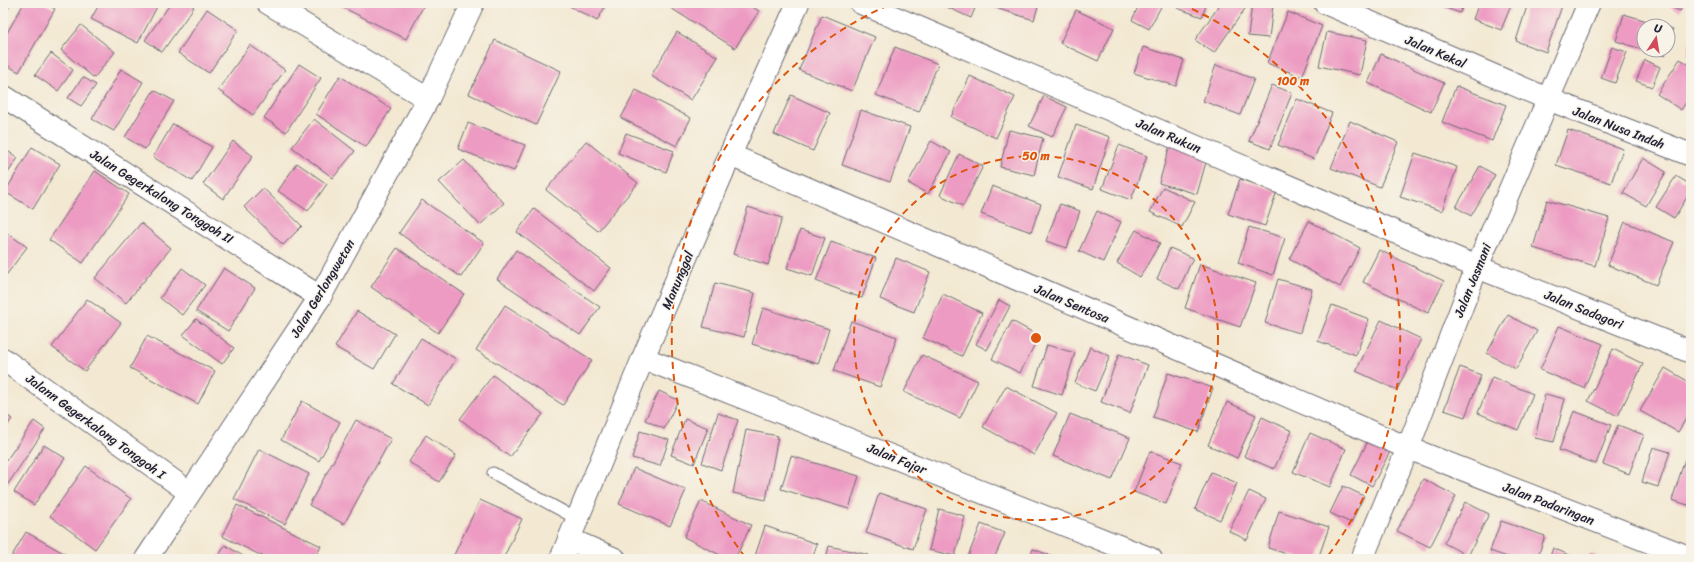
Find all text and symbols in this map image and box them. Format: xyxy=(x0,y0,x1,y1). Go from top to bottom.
north arrow xyxy=(1636,18,1676,58)
text: U xyxy=(1652,19,1664,39)
street label: Jalan Kekal xyxy=(1401,28,1470,75)
text: 100 m xyxy=(1277,70,1310,92)
street label: Jalan Nusa Indah xyxy=(1569,99,1668,156)
street label: Jalan Rukun xyxy=(1132,111,1205,160)
street label: Jalan Gegerkalong Tonggoh II xyxy=(85,142,238,250)
text: 50 m xyxy=(1022,145,1050,167)
street label: Jalan Gerlongwetan xyxy=(283,234,361,343)
street label: Jalan Jasmani xyxy=(1447,239,1498,322)
street label: Manunggal xyxy=(655,247,700,313)
street label: Jalan Sentosa xyxy=(1030,277,1113,330)
street label: Jalan Sadagori xyxy=(1540,283,1627,336)
centre of rings xyxy=(1029,331,1043,345)
street label: Jalann Gegerkalong Tonggoh I xyxy=(20,367,171,486)
street label: Jalan Fajar xyxy=(863,436,931,481)
street label: Jalan Padaringan xyxy=(1499,475,1598,532)

